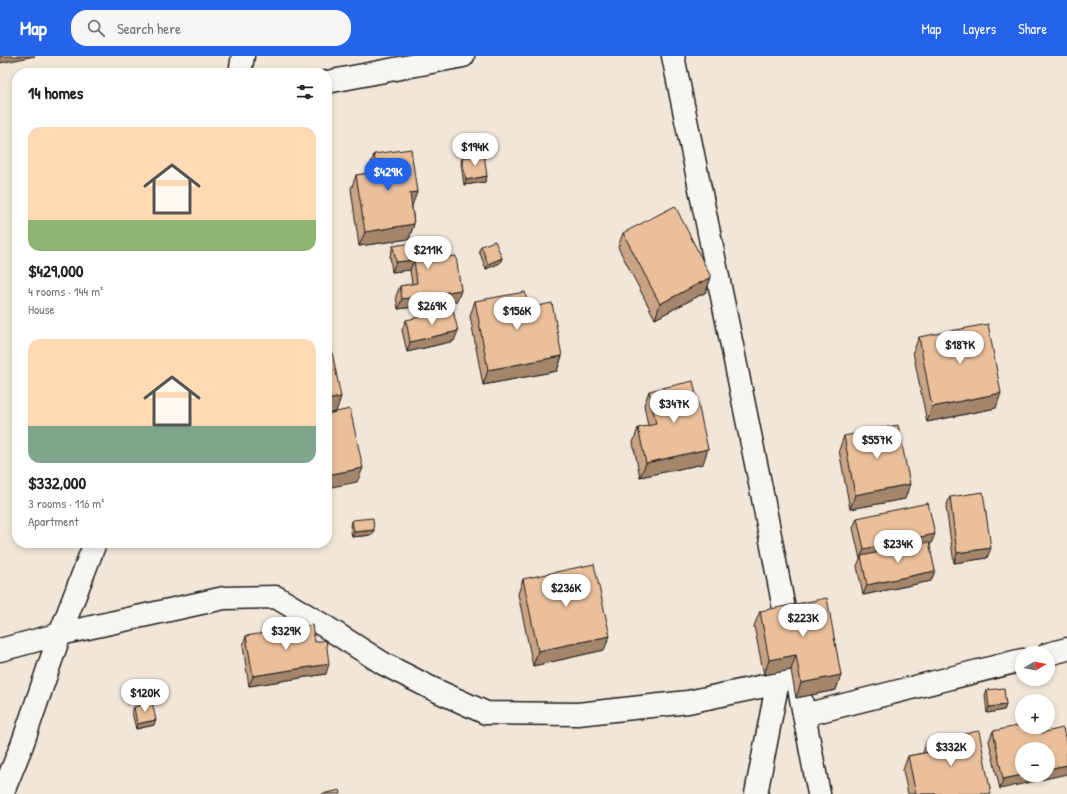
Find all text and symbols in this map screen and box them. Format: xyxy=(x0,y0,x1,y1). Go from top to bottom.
search box xyxy=(71,10,351,46)
text: Map xyxy=(20,15,47,41)
icon: search xyxy=(85,17,107,39)
text: Search here xyxy=(117,18,181,39)
text: Map xyxy=(921,19,941,38)
text: Layers xyxy=(963,19,996,38)
text: Share xyxy=(1018,19,1047,38)
text: 14 homes xyxy=(28,81,83,104)
icon: filters xyxy=(294,81,316,103)
pin: $194K xyxy=(447,133,503,167)
text: $194K xyxy=(461,137,489,155)
icon: home xyxy=(136,153,208,225)
pin: $429K xyxy=(360,158,416,192)
text: $429K xyxy=(373,162,403,180)
pin: $211K xyxy=(400,236,456,270)
text: $211K xyxy=(414,240,442,258)
text: $429,000 xyxy=(28,259,83,282)
text: 4 rooms · 144 m² xyxy=(28,282,103,300)
pin: $269K xyxy=(404,292,460,326)
text: $269K xyxy=(417,296,447,314)
pin: $156K xyxy=(489,297,545,331)
text: House xyxy=(28,300,55,318)
text: $156K xyxy=(503,301,531,319)
pin: $187K xyxy=(932,331,988,365)
text: $187K xyxy=(945,335,975,353)
icon: home xyxy=(136,365,208,437)
pin: $347K xyxy=(646,390,702,424)
text: $347K xyxy=(659,394,689,412)
pin: $557K xyxy=(849,426,905,460)
text: $557K xyxy=(862,430,892,448)
text: $332,000 xyxy=(28,471,86,494)
text: 3 rooms · 116 m² xyxy=(28,494,104,512)
text: Apartment xyxy=(28,512,79,530)
pin: $234K xyxy=(870,530,926,564)
text: $234K xyxy=(883,534,913,552)
pin: $236K xyxy=(538,574,594,608)
text: $236K xyxy=(551,578,581,596)
pin: $223K xyxy=(775,604,831,638)
text: $223K xyxy=(787,608,819,626)
pin: $329K xyxy=(258,617,314,651)
text: $329K xyxy=(271,621,301,639)
north arrow xyxy=(1015,646,1055,686)
map controls xyxy=(1015,646,1055,782)
pin: $120K xyxy=(117,679,173,713)
text: $120K xyxy=(130,683,160,701)
button: + xyxy=(1015,694,1055,734)
pin: $332K xyxy=(923,733,979,767)
text: $332K xyxy=(935,737,967,755)
button: − xyxy=(1015,742,1055,782)

